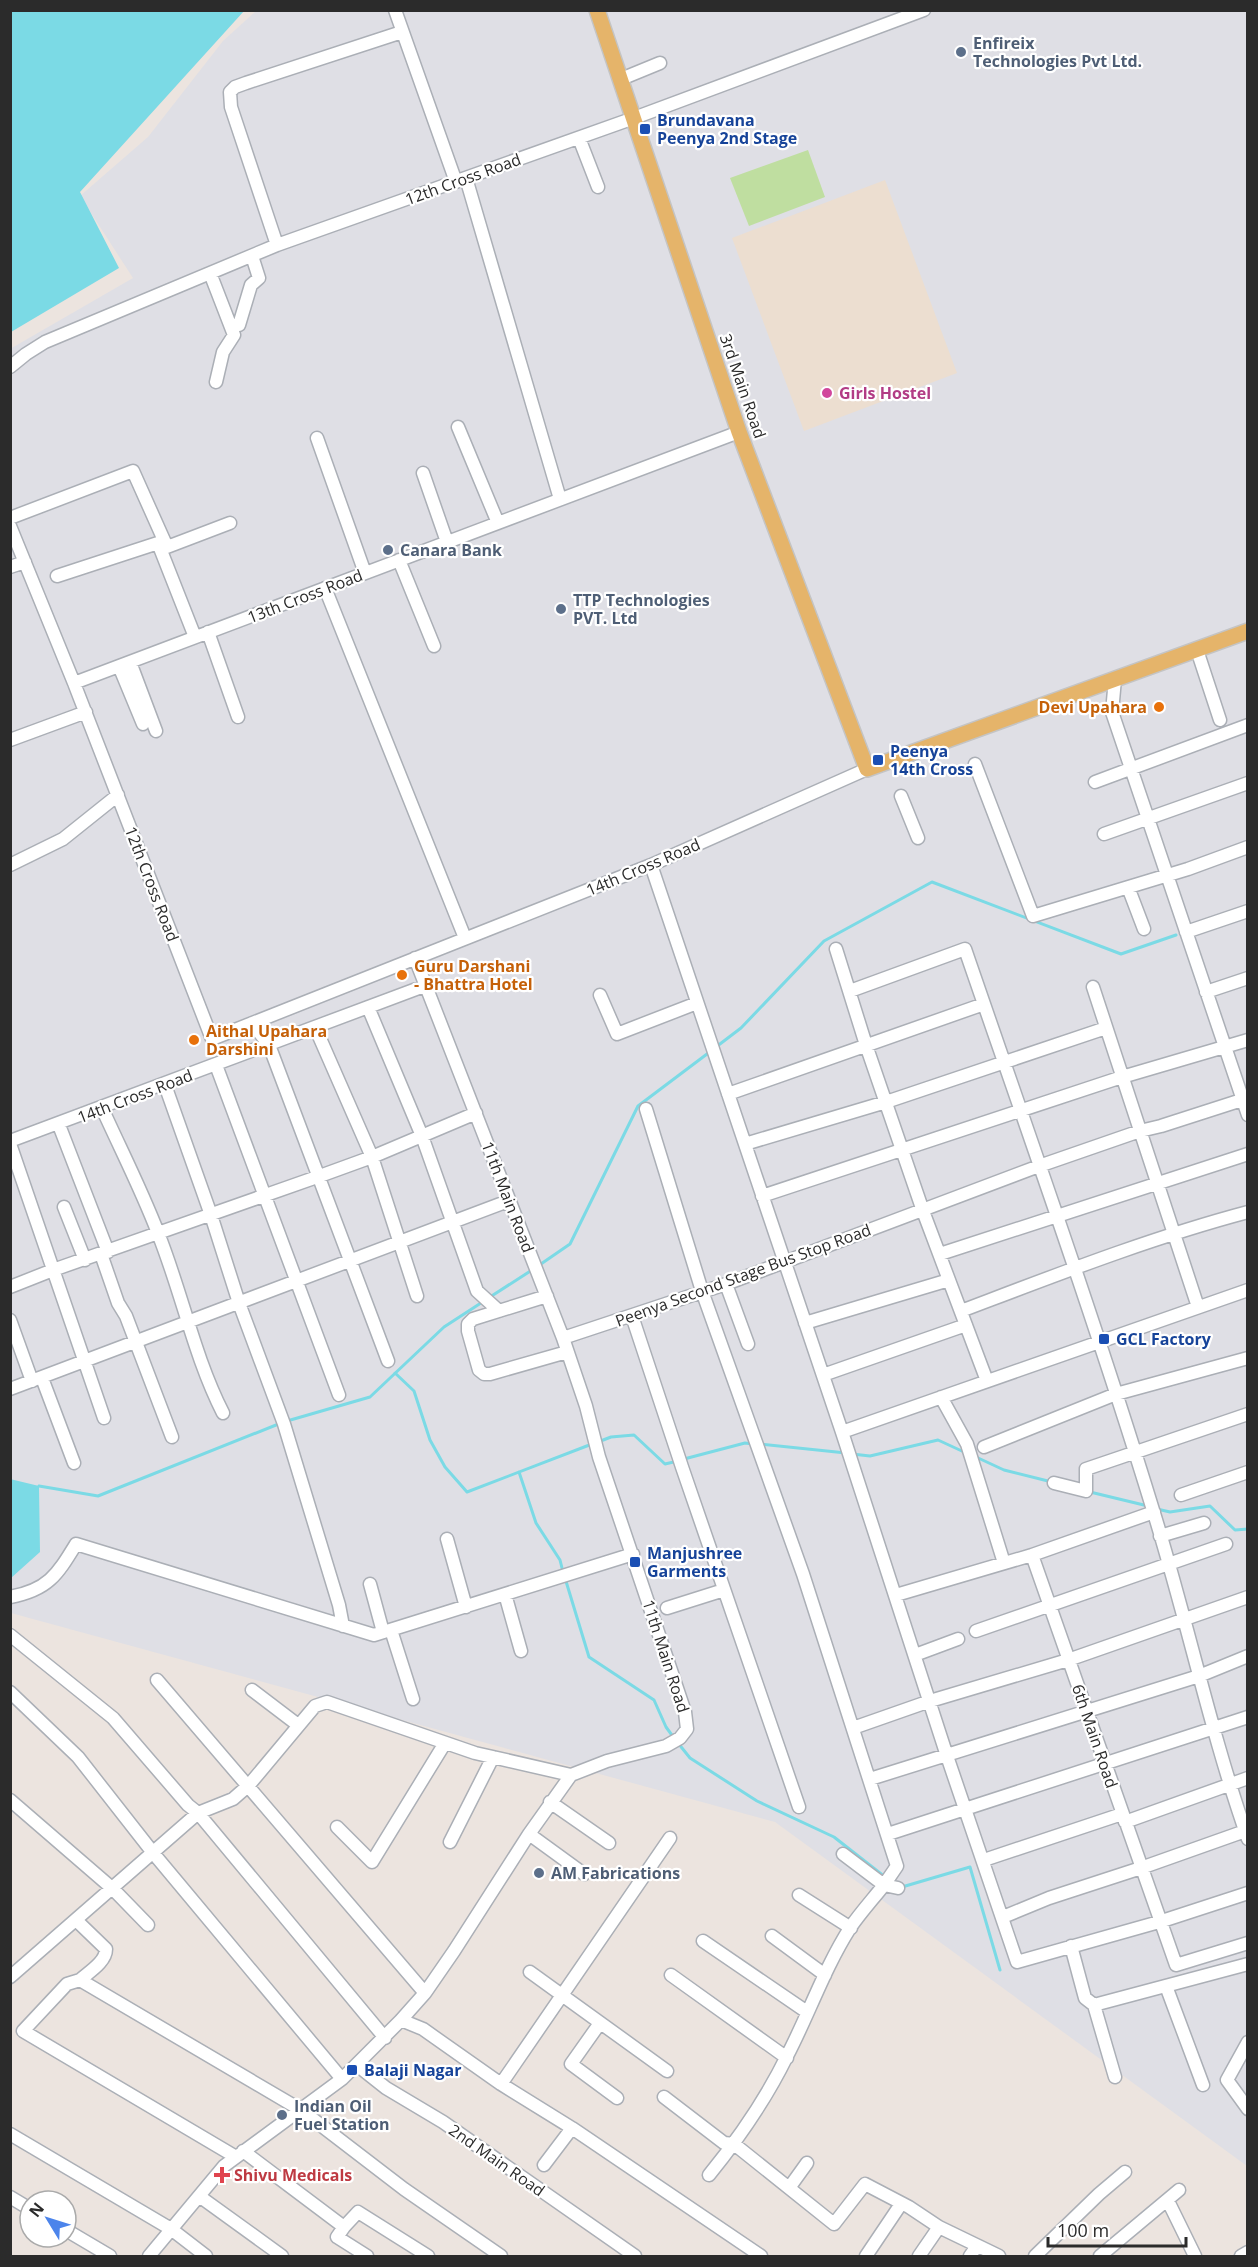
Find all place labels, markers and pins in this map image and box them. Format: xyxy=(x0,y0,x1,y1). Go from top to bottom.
place label: Enfireix Technologies Pvt Ltd. xyxy=(973,32,1142,72)
marker: Enfireix Technologies Pvt Ltd. xyxy=(954,45,968,59)
place label: Brundavana Peenya 2nd Stage xyxy=(657,109,797,149)
marker: Brundavana Peenya 2nd Stage xyxy=(638,122,652,136)
place label: Girls Hostel xyxy=(839,382,931,404)
marker: Girls Hostel xyxy=(820,386,834,400)
place label: Canara Bank xyxy=(400,539,502,561)
marker: Canara Bank xyxy=(381,543,395,557)
place label: TTP Technologies PVT. Ltd xyxy=(573,589,710,629)
marker: TTP Technologies PVT. Ltd xyxy=(554,602,568,616)
place label: Devi Upahara xyxy=(1039,696,1147,718)
marker: Devi Upahara xyxy=(1152,700,1166,714)
place label: Peenya 14th Cross xyxy=(890,740,973,780)
marker: Peenya 14th Cross xyxy=(871,753,885,767)
place label: Guru Darshani - Bhattra Hotel xyxy=(414,955,533,995)
marker: Guru Darshani - Bhattra Hotel xyxy=(395,968,409,982)
place label: Aithal Upahara Darshini xyxy=(206,1020,327,1060)
marker: Aithal Upahara Darshini xyxy=(187,1033,201,1047)
place label: GCL Factory xyxy=(1116,1328,1212,1350)
marker: GCL Factory xyxy=(1097,1332,1111,1346)
place label: Manjushree Garments xyxy=(647,1542,742,1582)
marker: Manjushree Garments xyxy=(628,1555,642,1569)
place label: AM Fabrications xyxy=(551,1862,680,1884)
marker: AM Fabrications xyxy=(532,1866,546,1880)
place label: Balaji Nagar xyxy=(364,2059,462,2081)
marker: Balaji Nagar xyxy=(345,2063,359,2077)
place label: Indian Oil Fuel Station xyxy=(294,2095,389,2135)
marker: Indian Oil Fuel Station xyxy=(275,2108,289,2122)
place label: Shivu Medicals xyxy=(234,2164,352,2186)
marker: Shivu Medicals xyxy=(215,2168,229,2182)

